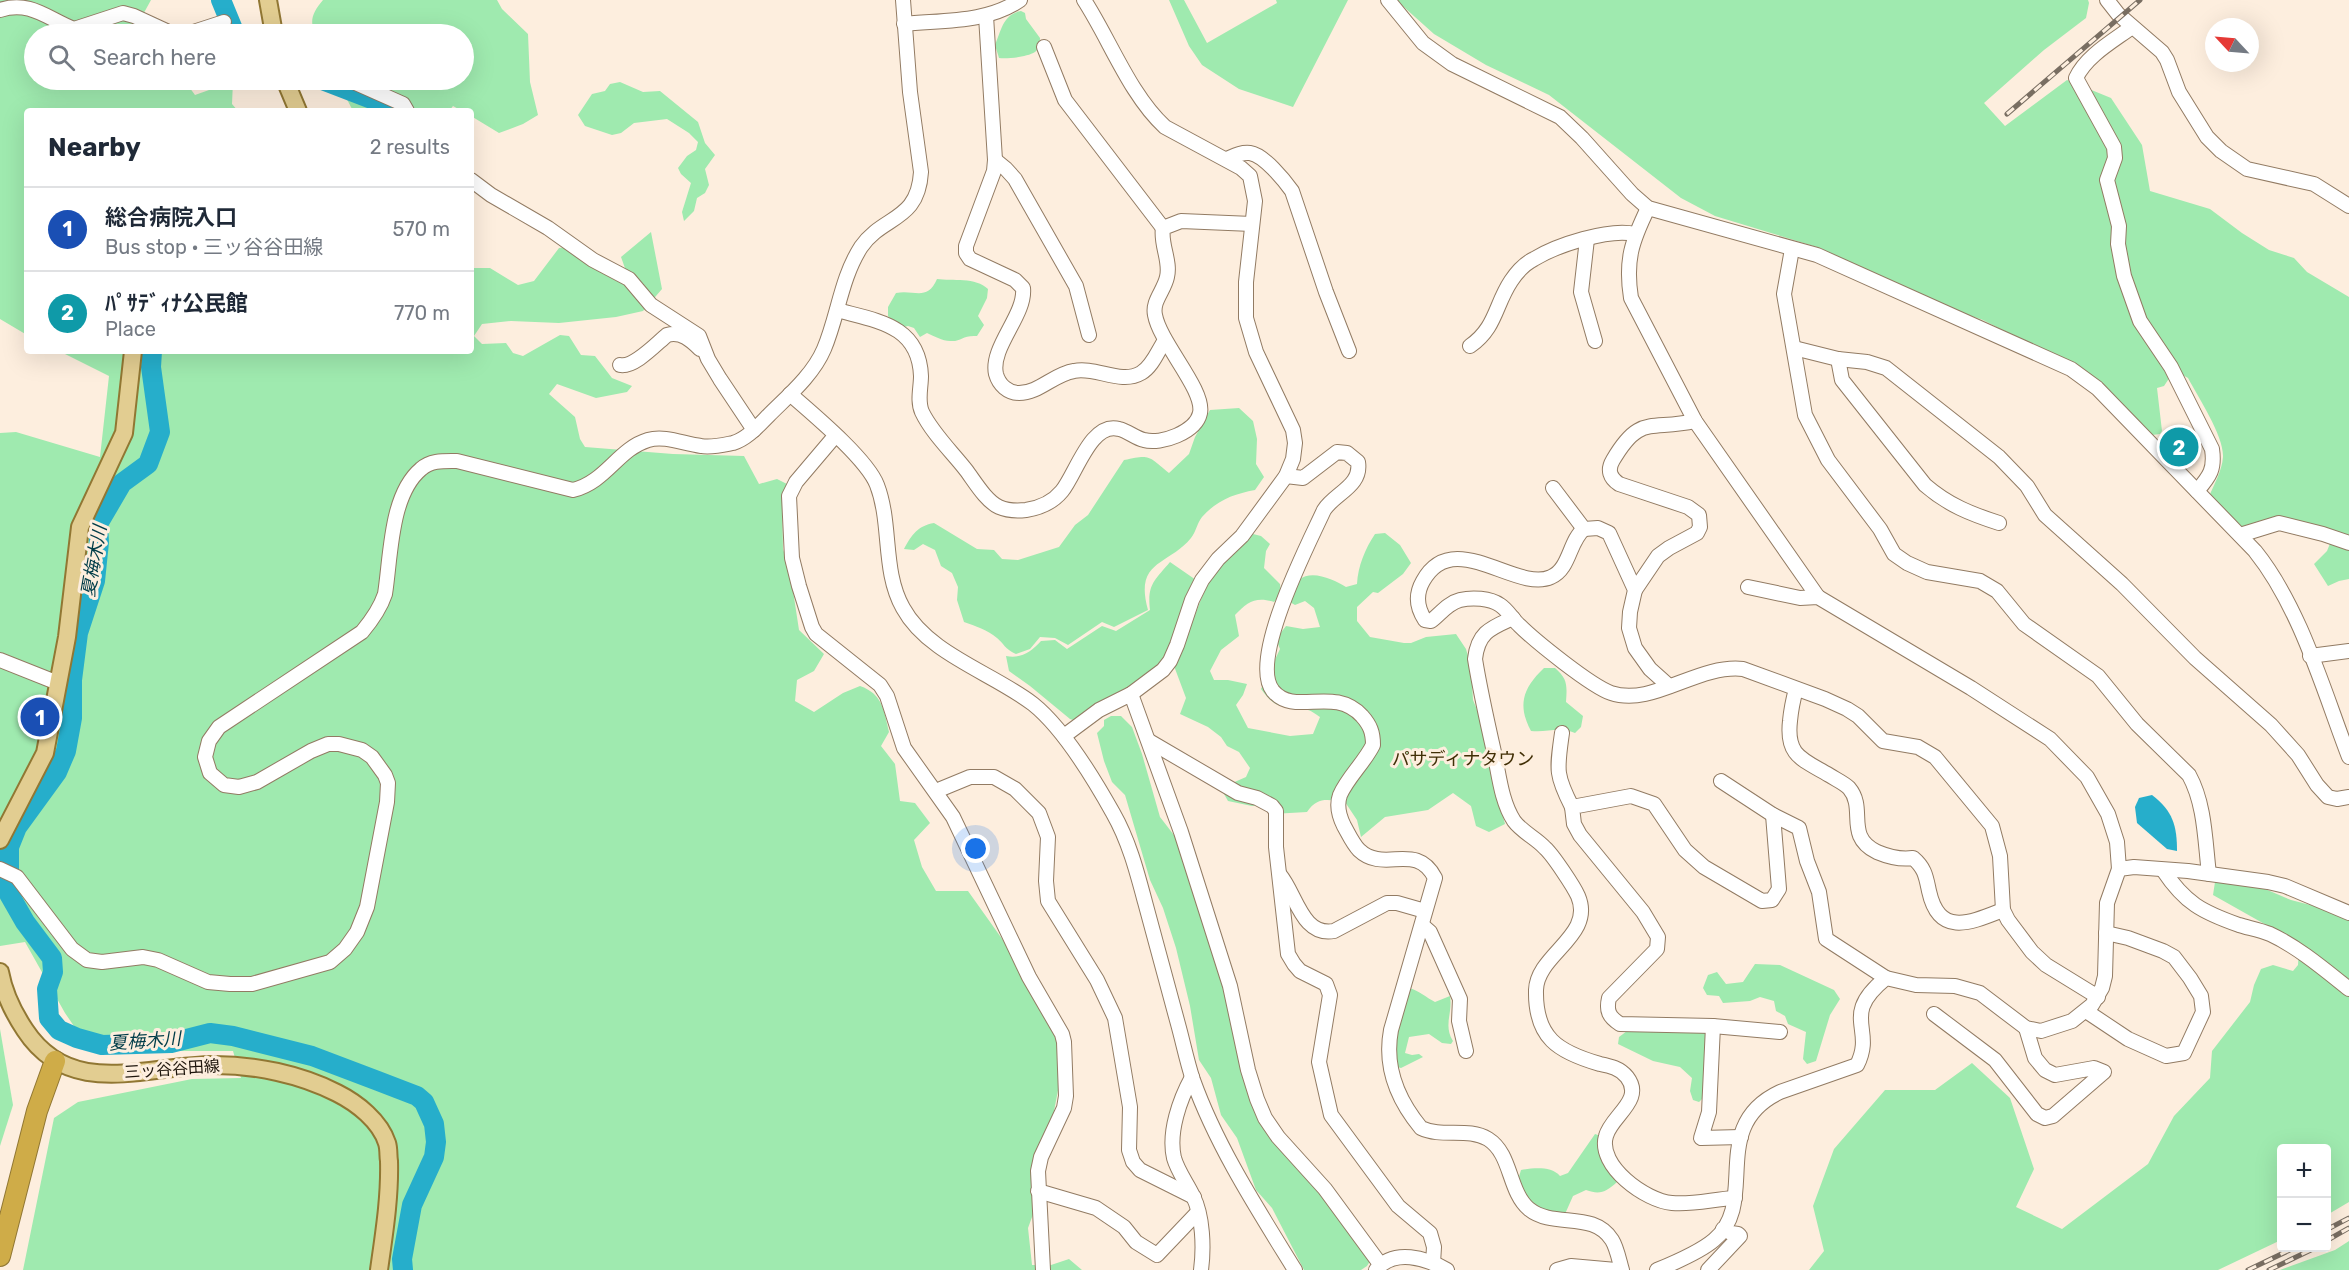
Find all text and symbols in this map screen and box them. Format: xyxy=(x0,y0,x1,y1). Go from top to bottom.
north arrow xyxy=(2205,18,2259,72)
search box xyxy=(24,24,474,90)
icon: search xyxy=(45,41,78,74)
text: Search here xyxy=(93,44,216,71)
text: Nearby xyxy=(48,132,141,163)
text: 2 results xyxy=(370,135,450,159)
text: 総合病院入口 xyxy=(105,204,237,231)
text: 1 xyxy=(63,217,72,241)
text: 570 m xyxy=(392,217,450,241)
text: Bus stop · 三ッ谷谷田線 xyxy=(105,235,323,259)
text: ﾊﾟｻﾃﾞｨﾅ公民館 xyxy=(105,290,248,317)
text: 2 xyxy=(61,301,74,325)
text: 770 m xyxy=(394,301,450,325)
text: Place xyxy=(105,317,156,341)
pin: 2 xyxy=(2160,424,2198,470)
water label: 夏梅木川 xyxy=(77,522,111,598)
pin: 1 xyxy=(20,694,60,740)
district label: パサディナタウン xyxy=(1392,748,1534,770)
your location xyxy=(961,834,990,863)
water label: 夏梅木川 xyxy=(108,1027,184,1054)
street label: 三ッ谷谷田線 xyxy=(123,1056,221,1082)
map controls xyxy=(2277,1144,2331,1252)
button: + xyxy=(2277,1144,2331,1198)
button: − xyxy=(2277,1198,2331,1252)

